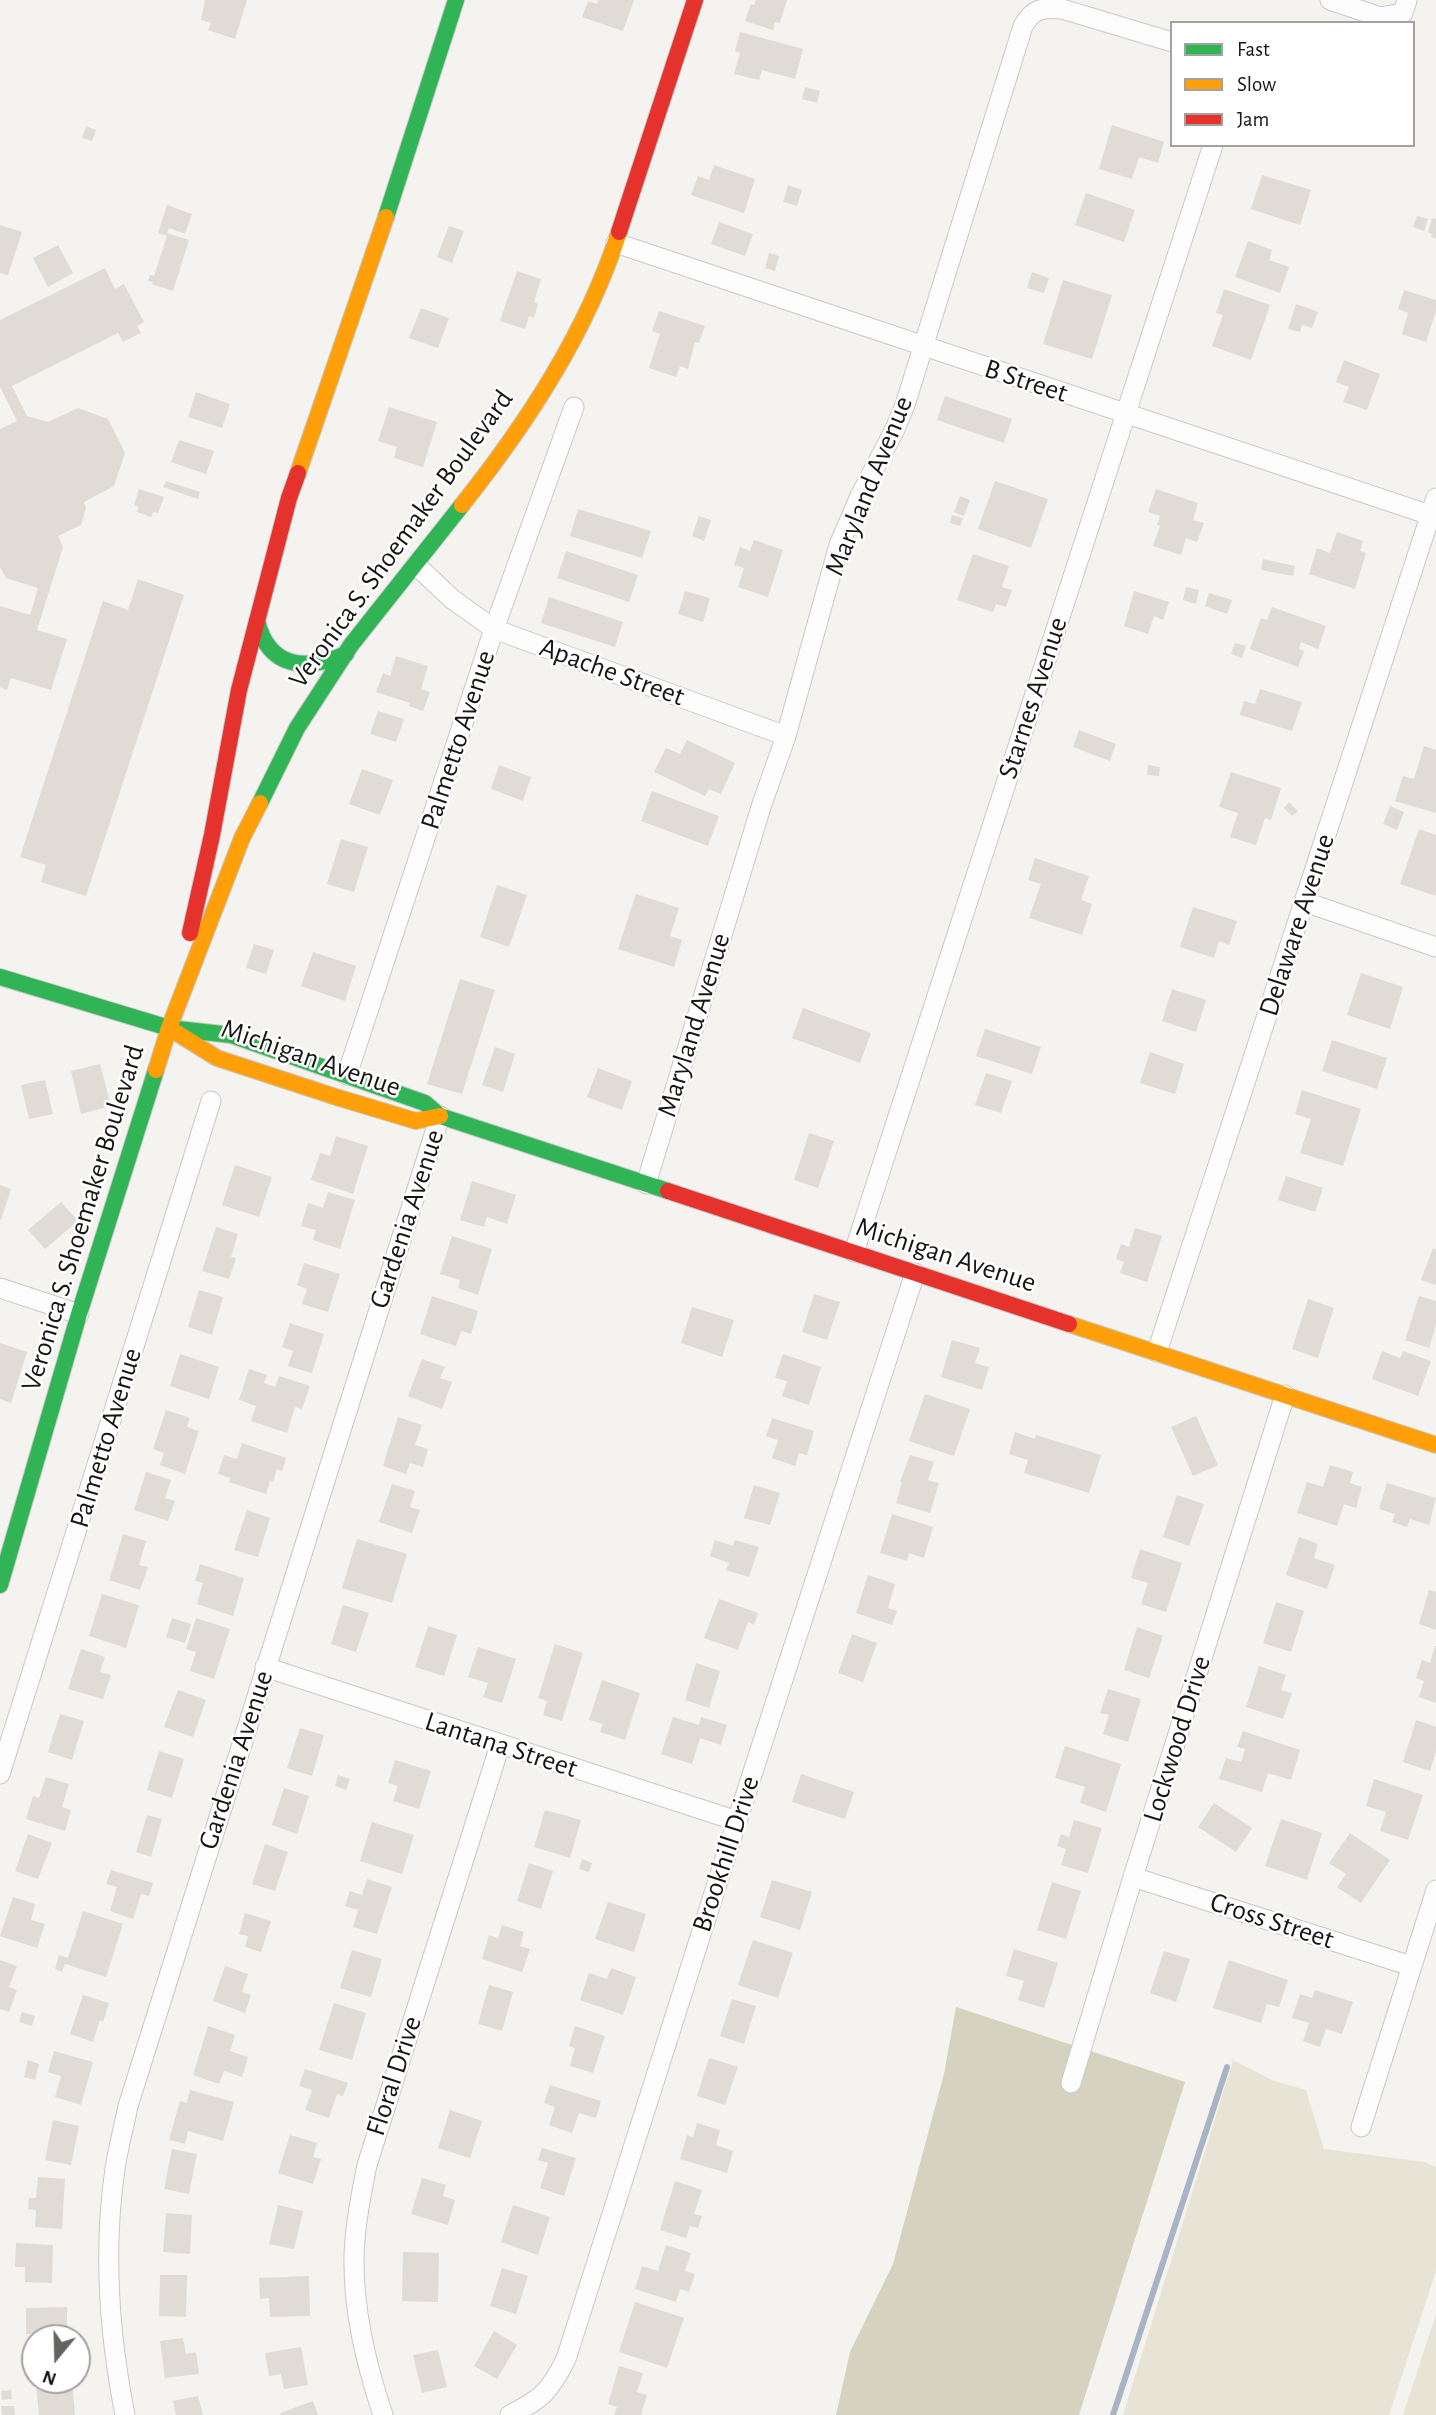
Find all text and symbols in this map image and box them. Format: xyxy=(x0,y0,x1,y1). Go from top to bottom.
legend xyxy=(1170,21,1415,147)
text: Fast xyxy=(1237,39,1270,60)
text: Slow xyxy=(1237,74,1276,95)
text: Jam xyxy=(1237,109,1269,130)
street label: B Street xyxy=(980,352,1072,410)
street label: Veronica S. Shoemaker Boulevard xyxy=(282,383,520,695)
street label: Maryland Avenue xyxy=(818,391,920,581)
street label: Starnes Avenue xyxy=(991,613,1075,783)
street label: Apache Street xyxy=(535,630,689,714)
street label: Palmetto Avenue xyxy=(413,646,503,834)
street label: Delaware Avenue xyxy=(1252,830,1342,1020)
street label: Maryland Avenue xyxy=(650,929,738,1121)
street label: Michigan Avenue xyxy=(217,1012,405,1104)
street label: Veronica S. Shoemaker Boulevard xyxy=(14,1041,152,1395)
street label: Gardenia Avenue xyxy=(362,1125,452,1313)
street label: Michigan Avenue xyxy=(852,1210,1040,1300)
street label: Palmetto Avenue xyxy=(63,1344,149,1532)
street label: Lockwood Drive xyxy=(1136,1652,1218,1826)
street label: Gardenia Avenue xyxy=(191,1666,281,1854)
street label: Lantana Street xyxy=(421,1705,581,1785)
street label: Brookhill Drive xyxy=(685,1772,767,1936)
street label: Cross Street xyxy=(1206,1885,1338,1957)
street label: Floral Drive xyxy=(359,2012,429,2140)
north arrow xyxy=(21,2324,91,2394)
text: N xyxy=(40,2366,59,2389)

